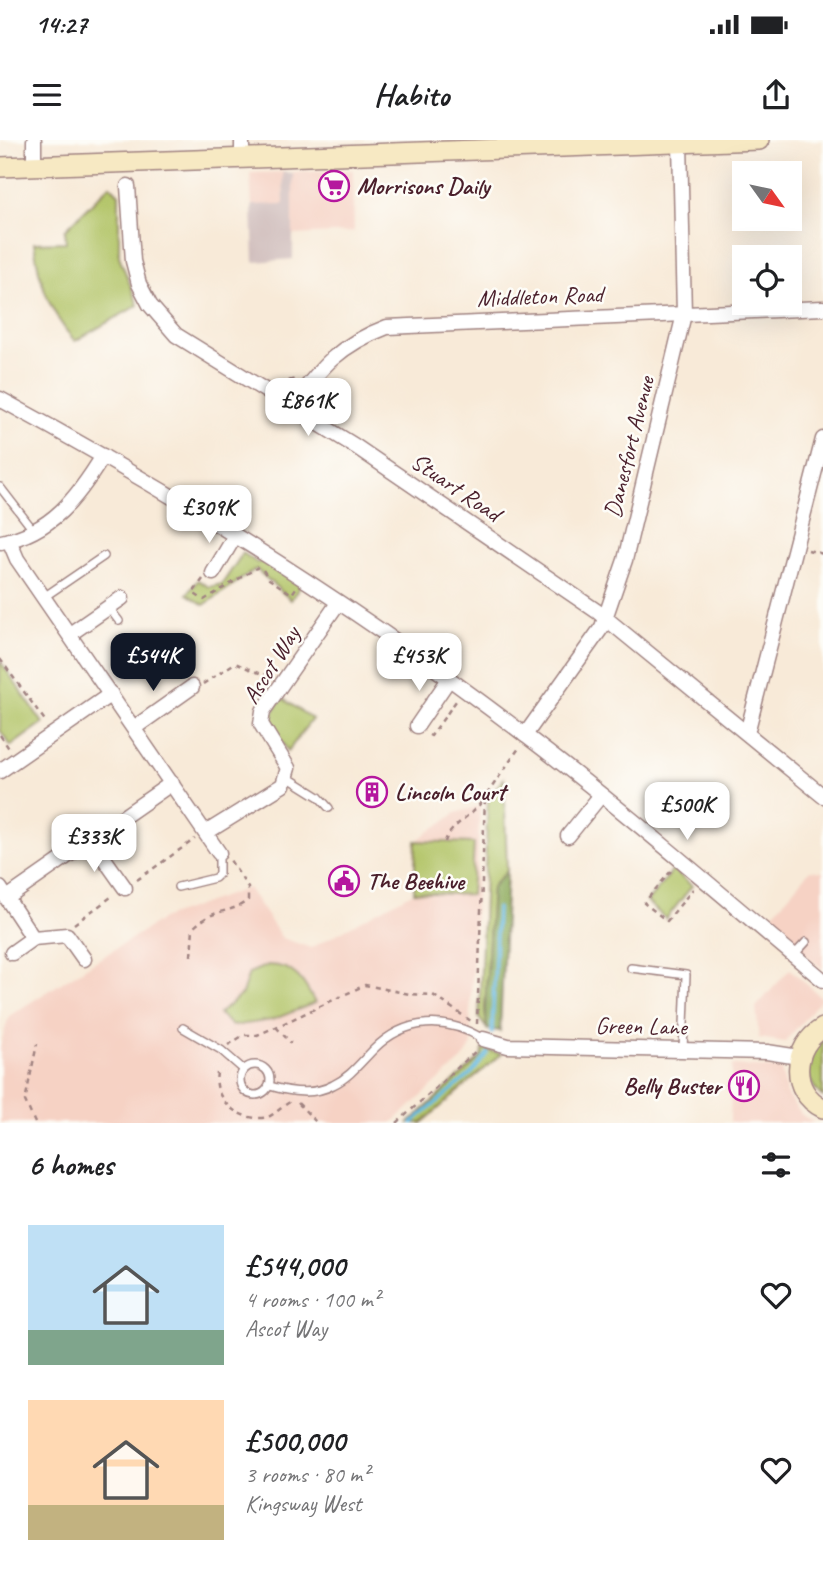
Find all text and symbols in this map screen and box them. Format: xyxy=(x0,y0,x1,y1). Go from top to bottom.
text: 14:27 xyxy=(35,8,87,41)
text: Habito xyxy=(374,74,449,115)
icon: menu xyxy=(28,76,66,114)
icon: share xyxy=(757,76,795,114)
north arrow xyxy=(732,161,802,231)
map controls xyxy=(732,161,802,315)
supermarket icon: Morrisons Daily xyxy=(317,169,351,203)
place label: Morrisons Daily xyxy=(357,171,492,201)
button: locate xyxy=(732,245,802,315)
street label: Middleton Road xyxy=(477,279,607,313)
street label: Danesfort Avenue xyxy=(597,371,662,521)
pin: £861K xyxy=(259,378,357,438)
text: £861K xyxy=(281,386,335,415)
street label: Stuart Road xyxy=(405,446,510,530)
pin: £309K xyxy=(160,486,258,545)
text: £309K xyxy=(183,493,235,522)
street label: Ascot Way xyxy=(236,619,307,709)
pin: £544K xyxy=(104,634,202,693)
pin: £453K xyxy=(370,634,468,693)
text: £544K xyxy=(127,641,179,670)
text: £453K xyxy=(393,641,445,670)
building icon: Lincoln Court xyxy=(355,775,389,809)
place label: Lincoln Court xyxy=(395,777,509,807)
pin: £500K xyxy=(638,782,736,842)
text: £500K xyxy=(661,790,713,819)
pin: £333K xyxy=(45,814,143,874)
text: £333K xyxy=(67,822,121,851)
public building icon: The Beehive xyxy=(327,864,361,898)
place label: The Beehive xyxy=(367,866,466,896)
street label: Green Lane xyxy=(595,1010,689,1042)
restaurant icon: Belly Buster xyxy=(727,1069,761,1103)
place label: Belly Buster xyxy=(623,1071,723,1101)
text: 6 homes xyxy=(28,1146,113,1184)
icon: filters xyxy=(757,1146,795,1184)
text: £544,000 xyxy=(245,1247,345,1285)
icon: home xyxy=(84,1253,168,1337)
icon: heart xyxy=(757,1276,795,1314)
text: 4 rooms · 100 m² xyxy=(245,1285,380,1314)
text: Ascot Way xyxy=(245,1314,327,1343)
text: £500,000 xyxy=(245,1422,345,1460)
icon: home xyxy=(84,1428,168,1512)
icon: heart xyxy=(757,1451,795,1489)
text: 3 rooms · 80 m² xyxy=(245,1460,369,1489)
text: Kingsway West xyxy=(245,1489,361,1518)

